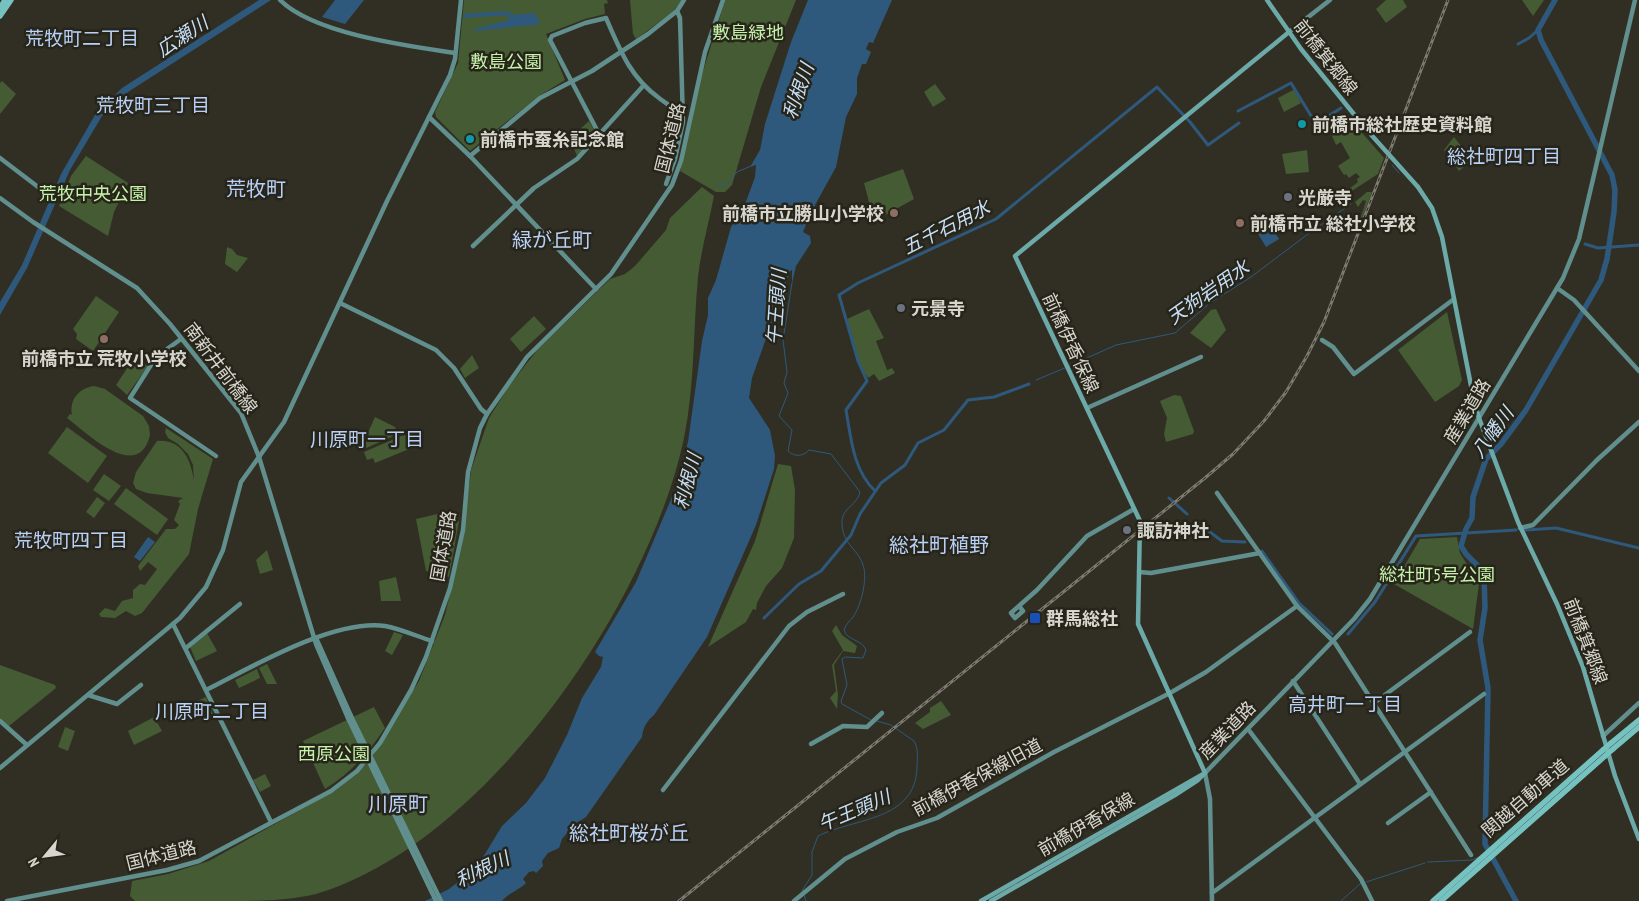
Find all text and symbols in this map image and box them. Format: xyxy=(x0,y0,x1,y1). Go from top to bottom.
water label: 広瀬川 xyxy=(152,9,214,62)
street label: 前橋箕郷線 xyxy=(1289,14,1363,100)
park label: 敷島緑地 xyxy=(712,21,784,44)
district label: 荒牧町二丁目 xyxy=(25,26,139,50)
park label: 敷島公園 xyxy=(470,50,542,73)
water label: 利根川 xyxy=(777,58,819,122)
district label: 荒牧町三丁目 xyxy=(96,93,210,117)
street label: 国体道路 xyxy=(650,100,690,176)
place label: 前橋市総社歴史資料館 xyxy=(1312,113,1492,136)
marker: 前橋市総社歴史資料館 xyxy=(1296,118,1308,130)
place label: 前橋市蚕糸記念館 xyxy=(480,128,624,151)
marker: 前橋市蚕糸記念館 xyxy=(464,133,476,145)
district label: 総社町四丁目 xyxy=(1447,144,1561,168)
district label: 荒牧町 xyxy=(226,176,286,202)
park label: 荒牧中央公園 xyxy=(39,182,147,205)
place label: 光厳寺 xyxy=(1298,186,1352,209)
marker: 光厳寺 xyxy=(1282,191,1294,203)
water label: 五千石用水 xyxy=(898,194,996,259)
place label: 前橋市立勝山小学校 xyxy=(722,202,884,225)
marker: 前橋市立勝山小学校 xyxy=(888,207,900,219)
place label: 前橋市立 総社小学校 xyxy=(1250,212,1416,235)
marker: 前橋市立 総社小学校 xyxy=(1234,217,1246,229)
district label: 緑が丘町 xyxy=(512,227,592,253)
water label: 天狗岩用水 xyxy=(1162,254,1255,329)
water label: 午王頭川 xyxy=(761,266,791,346)
street label: 前橋伊香保線 xyxy=(1038,289,1104,397)
place label: 元景寺 xyxy=(911,297,965,320)
marker: 元景寺 xyxy=(895,302,907,314)
street label: 南新井前橋線 xyxy=(179,318,263,418)
marker: 前橋市立 荒牧小学校 xyxy=(98,333,110,345)
place label: 前橋市立 荒牧小学校 xyxy=(21,347,187,370)
street label: 産業道路 xyxy=(1439,374,1495,448)
water label: 八幡川 xyxy=(1466,400,1520,462)
district label: 川原町一丁目 xyxy=(310,427,424,451)
water label: 利根川 xyxy=(668,448,706,512)
street label: 国体道路 xyxy=(425,509,461,583)
place label: 諏訪神社 xyxy=(1137,519,1209,542)
marker: 諏訪神社 xyxy=(1121,524,1133,536)
district label: 荒牧町四丁目 xyxy=(14,528,128,552)
district label: 総社町植野 xyxy=(889,532,989,558)
park label: 総社町5号公園 xyxy=(1379,563,1495,586)
street label: 前橋箕郷線 xyxy=(1559,595,1613,687)
place label: 群馬総社 xyxy=(1046,607,1118,630)
marker: 群馬総社 xyxy=(1028,611,1042,625)
district label: 高井町一丁目 xyxy=(1288,692,1402,716)
street label: 産業道路 xyxy=(1194,696,1260,764)
district label: 川原町二丁目 xyxy=(155,699,269,723)
street label: 前橋伊香保線旧道 xyxy=(908,733,1046,821)
park label: 西原公園 xyxy=(298,742,370,765)
street label: 関越自動車道 xyxy=(1477,754,1573,842)
water label: 午王頭川 xyxy=(814,783,896,836)
street label: 前橋伊香保線 xyxy=(1033,787,1139,861)
district label: 川原町 xyxy=(368,791,428,817)
district label: 総社町桜が丘 xyxy=(569,820,689,846)
north arrow xyxy=(20,831,70,881)
street label: 国体道路 xyxy=(123,835,199,875)
water label: 利根川 xyxy=(451,845,515,892)
text: N xyxy=(24,855,43,870)

